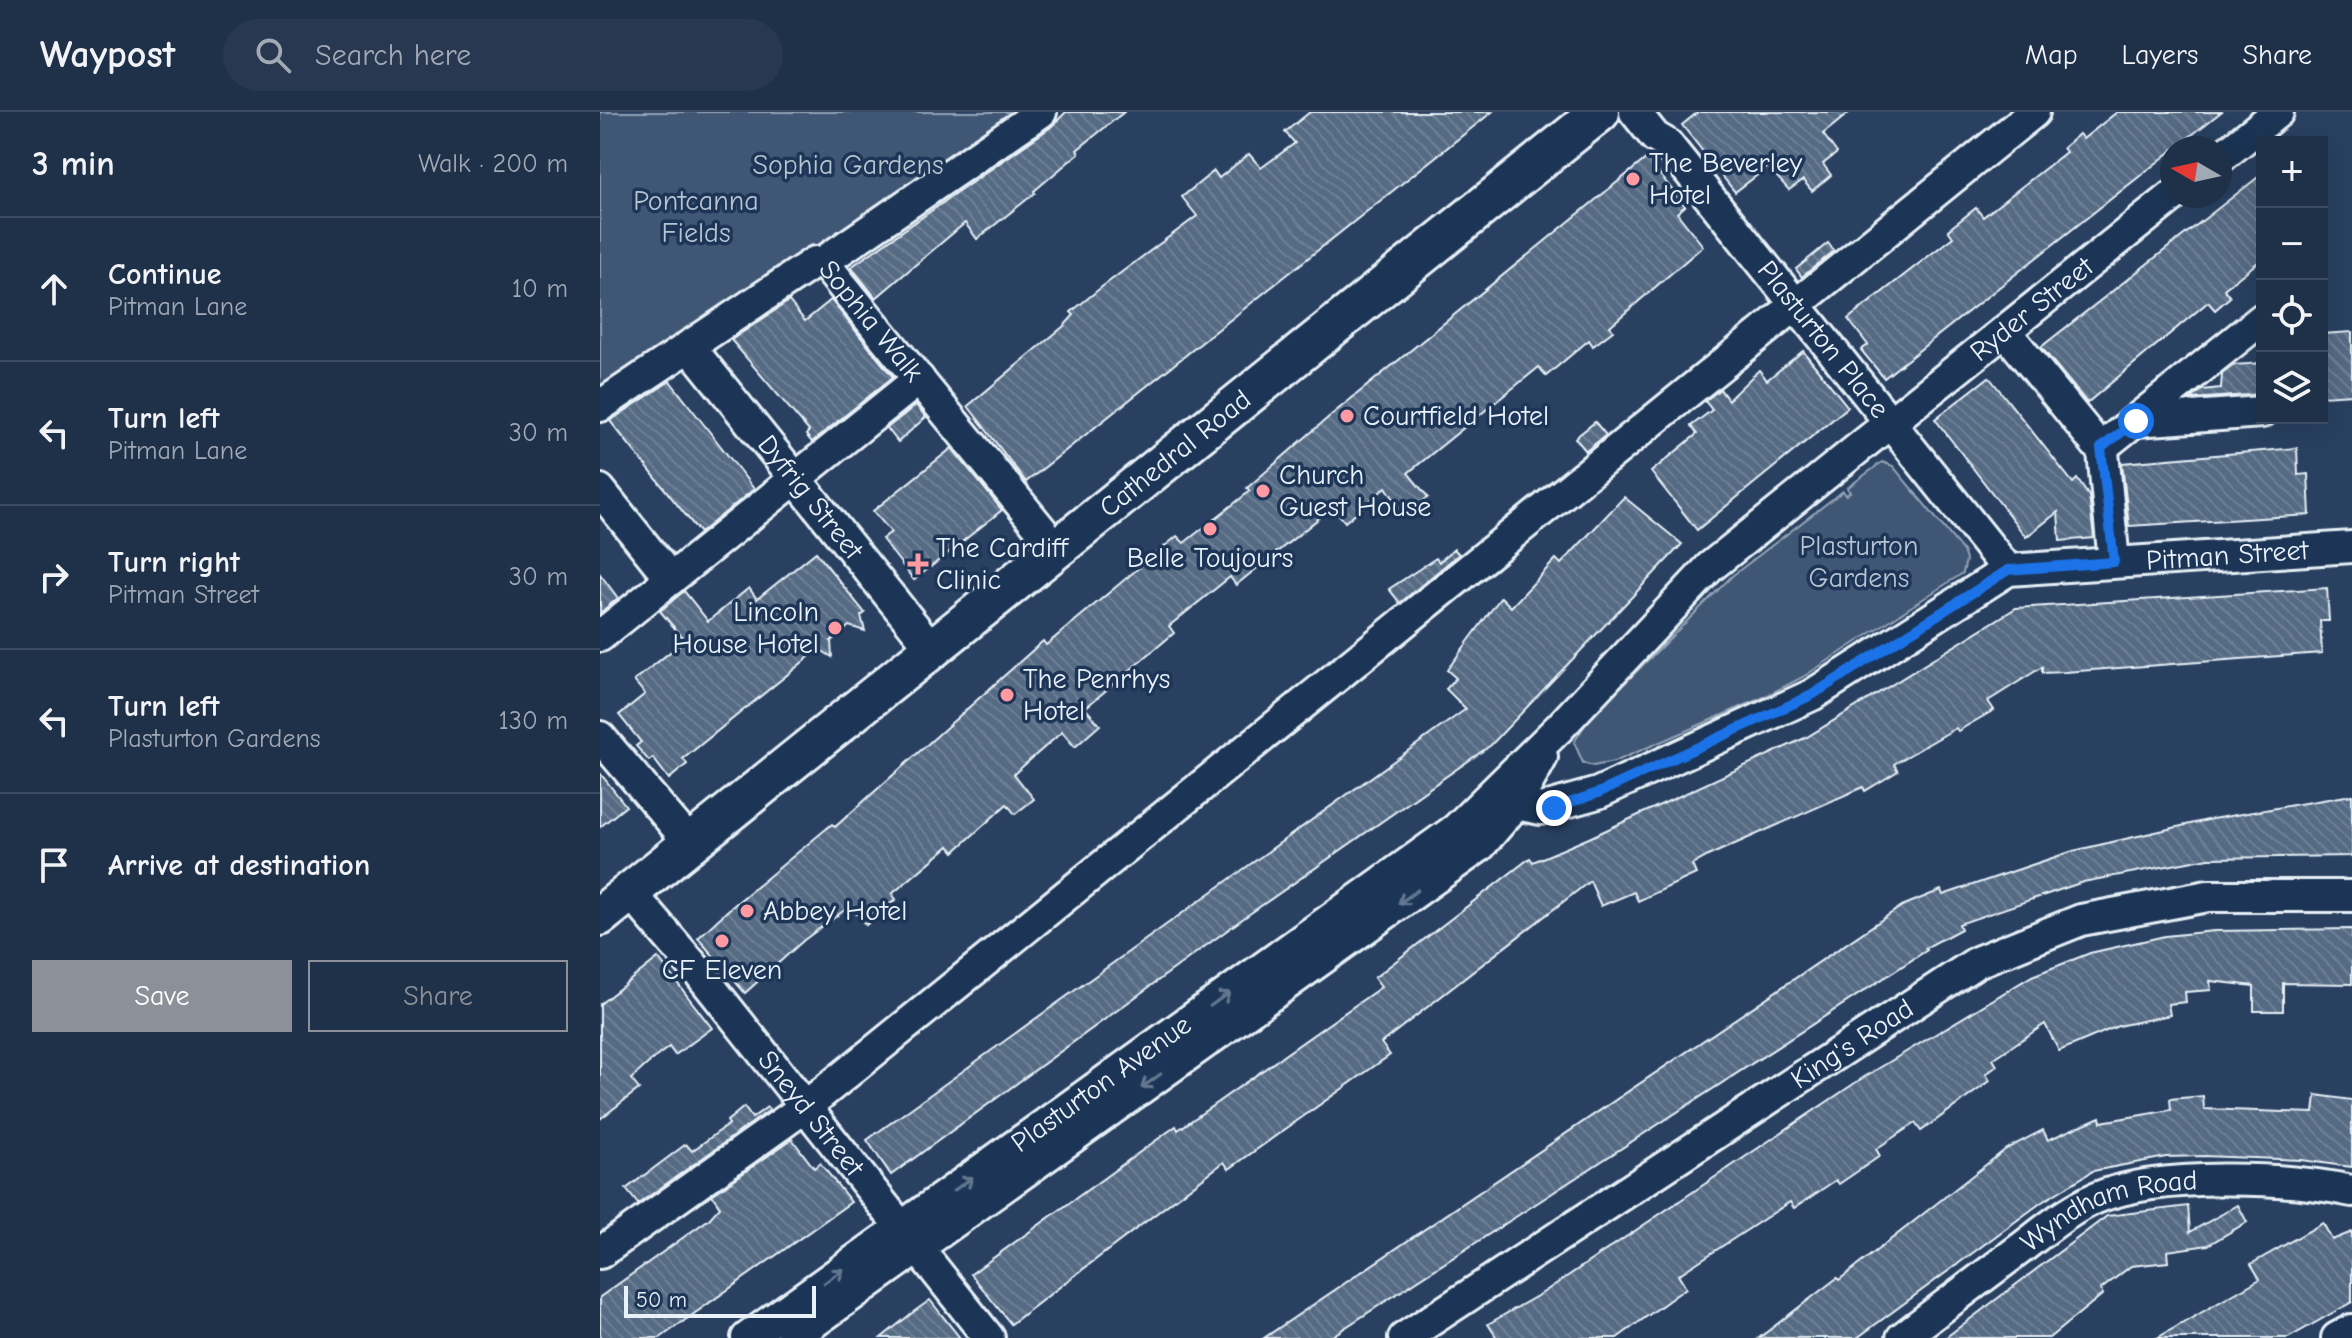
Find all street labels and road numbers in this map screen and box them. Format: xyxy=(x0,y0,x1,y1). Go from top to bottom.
street label: Ryder Street xyxy=(1964,250,2100,368)
street label: Sophia Walk xyxy=(812,254,930,388)
street label: Plasturton Place xyxy=(1751,254,1896,424)
street label: Cathedral Road xyxy=(1093,383,1257,524)
street label: Dyfrig Street xyxy=(751,429,870,566)
street label: Pitman Street xyxy=(2145,534,2310,577)
street label: King's Road xyxy=(1785,992,1919,1096)
street label: Plasturton Avenue xyxy=(1005,1008,1197,1159)
street label: Sneyd Street xyxy=(751,1044,871,1184)
street label: Wyndham Road xyxy=(2014,1164,2198,1259)

